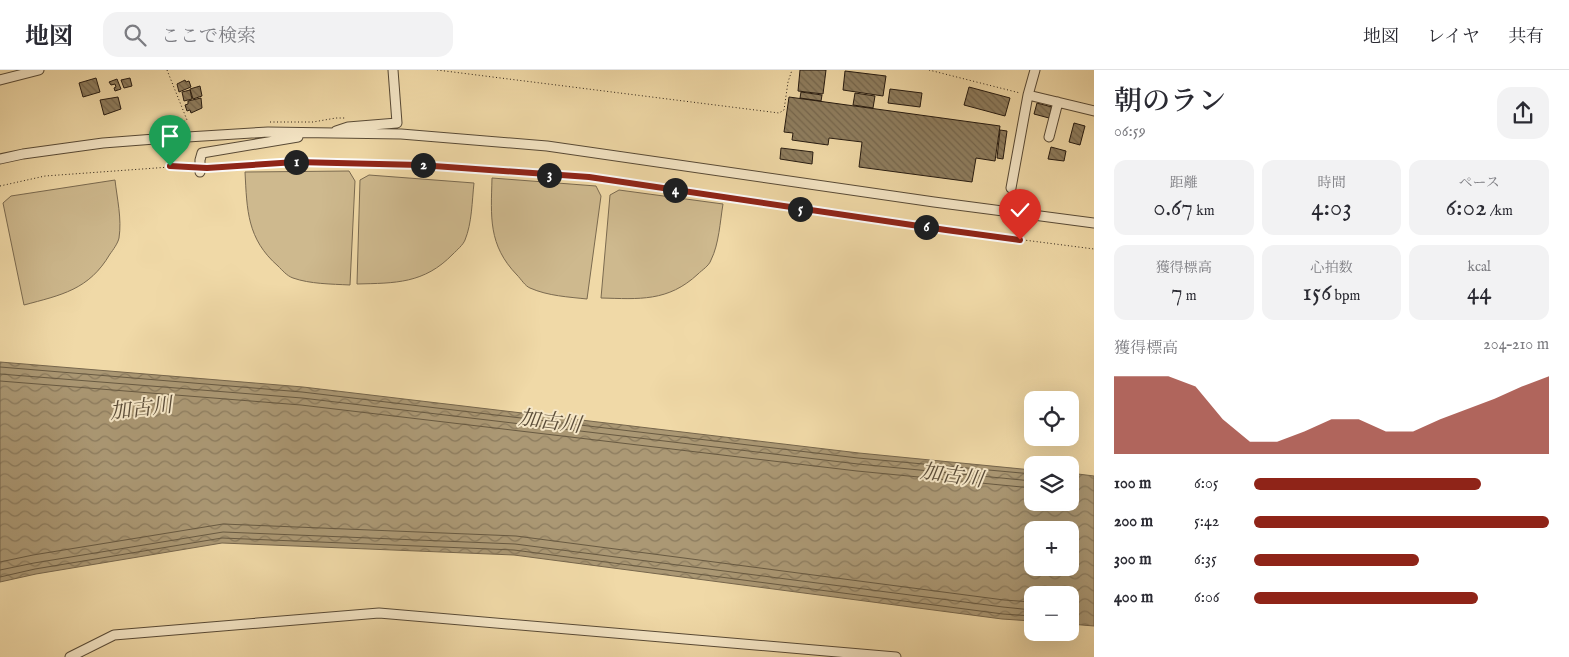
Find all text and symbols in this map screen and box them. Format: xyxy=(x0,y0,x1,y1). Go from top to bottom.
search box xyxy=(103,12,453,57)
icon: search xyxy=(121,21,149,49)
text: 地図 xyxy=(25,22,73,53)
text: ここで検索 xyxy=(161,25,256,49)
text: 地図 xyxy=(1363,26,1399,49)
text: レイヤ xyxy=(1427,26,1480,49)
text: 共有 xyxy=(1508,26,1544,49)
text: 朝のラン xyxy=(1114,85,1226,120)
button: share xyxy=(1497,87,1549,139)
pin xyxy=(149,115,191,166)
icon: arrive xyxy=(156,122,184,150)
text: 06:59 xyxy=(1114,122,1146,142)
pin: 1 xyxy=(284,150,308,174)
pin: 2 xyxy=(410,152,436,178)
text: 1 xyxy=(294,153,299,171)
text: 2 xyxy=(420,156,427,174)
pin: 3 xyxy=(536,162,562,188)
text: 3 xyxy=(547,166,552,184)
text: 距離 xyxy=(1170,174,1198,192)
text: 時間 xyxy=(1317,174,1345,192)
text: ペース xyxy=(1459,174,1500,192)
pin: 4 xyxy=(662,178,688,202)
text: 4 xyxy=(672,181,679,199)
pin xyxy=(999,189,1041,240)
text: 0.67 xyxy=(1153,192,1193,224)
text: 4:03 xyxy=(1311,192,1352,224)
text: 6:02 xyxy=(1446,192,1487,224)
pin: 5 xyxy=(788,196,812,222)
icon: check xyxy=(1006,196,1034,224)
text: 5 xyxy=(798,200,803,218)
text: km xyxy=(1193,202,1214,220)
text: /km xyxy=(1487,202,1513,220)
pin: 6 xyxy=(914,214,938,240)
text: 6 xyxy=(924,218,929,236)
text: kcal xyxy=(1467,258,1491,276)
text: 獲得標高 xyxy=(1156,259,1212,277)
text: 心拍数 xyxy=(1310,259,1352,277)
text: 44 xyxy=(1467,276,1491,308)
text: 7 xyxy=(1171,277,1183,309)
text: 156 xyxy=(1303,277,1331,309)
text: m xyxy=(1183,287,1197,305)
text: bpm xyxy=(1331,287,1360,305)
text: 204–210 m xyxy=(1483,335,1549,355)
text: 獲得標高 xyxy=(1114,339,1178,359)
map controls xyxy=(1024,391,1079,641)
button: locate xyxy=(1024,391,1079,446)
water label: 加古川 xyxy=(108,392,176,427)
water label: 加古川 xyxy=(517,405,585,440)
button: layers xyxy=(1024,456,1079,511)
water label: 加古川 xyxy=(919,459,987,495)
text: 100 m xyxy=(1114,474,1151,494)
text: 6:05 xyxy=(1194,474,1219,494)
text: 200 m xyxy=(1114,512,1153,532)
text: 5:42 xyxy=(1194,512,1219,532)
button: + xyxy=(1024,521,1079,576)
text: 300 m xyxy=(1114,550,1152,570)
text: 6:35 xyxy=(1194,550,1217,570)
button: − xyxy=(1024,586,1079,641)
text: 400 m xyxy=(1114,588,1153,608)
text: 6:06 xyxy=(1194,588,1220,608)

